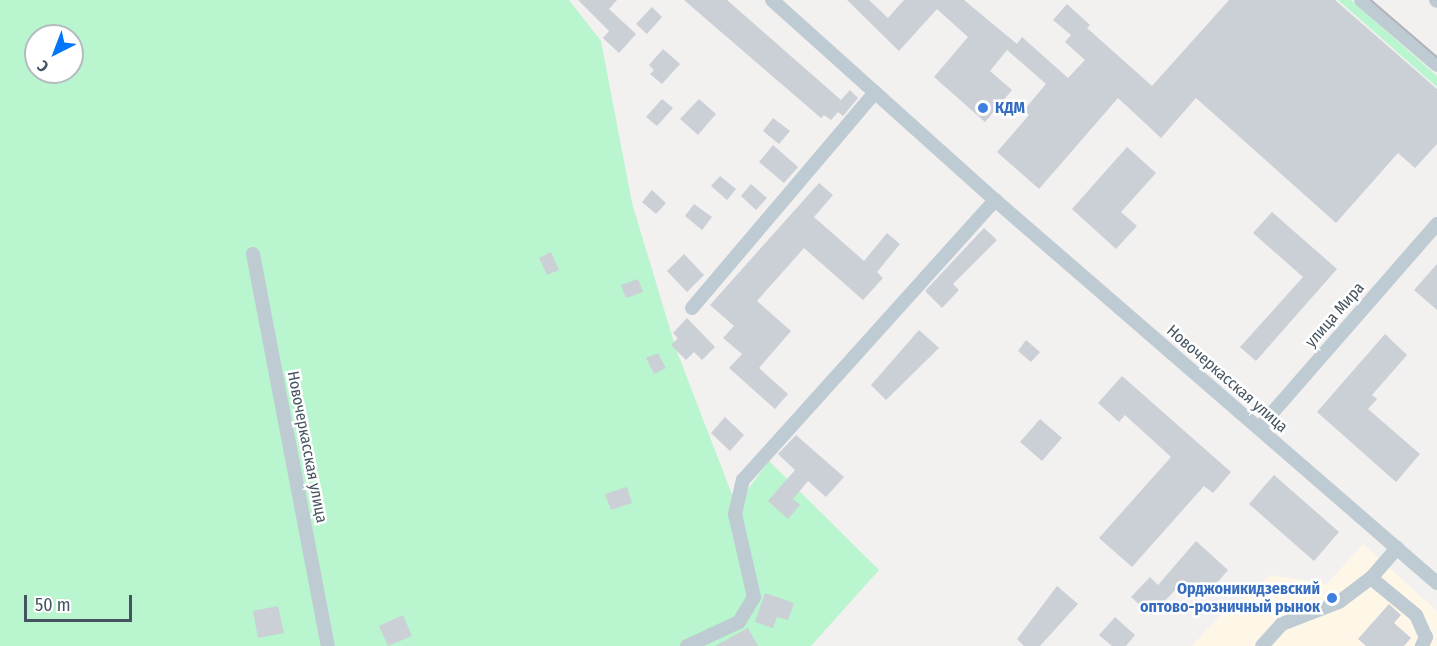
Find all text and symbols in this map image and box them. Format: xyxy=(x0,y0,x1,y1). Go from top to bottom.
north arrow xyxy=(24,24,84,84)
text: С xyxy=(33,56,52,76)
place label: КДМ xyxy=(995,98,1025,118)
marker: КДМ xyxy=(976,101,990,115)
street label: улица Мира xyxy=(1302,279,1368,351)
street label: Новочеркасская улица xyxy=(1163,321,1291,437)
street label: Новочеркасская улица xyxy=(283,369,331,525)
place label: Орджоникидзевский оптово-розничный рынок xyxy=(1140,579,1320,617)
scale bar xyxy=(27,583,135,621)
marker: Орджоникидзевский оптово-розничный рынок xyxy=(1325,591,1339,605)
text: 50 m xyxy=(35,594,71,616)

